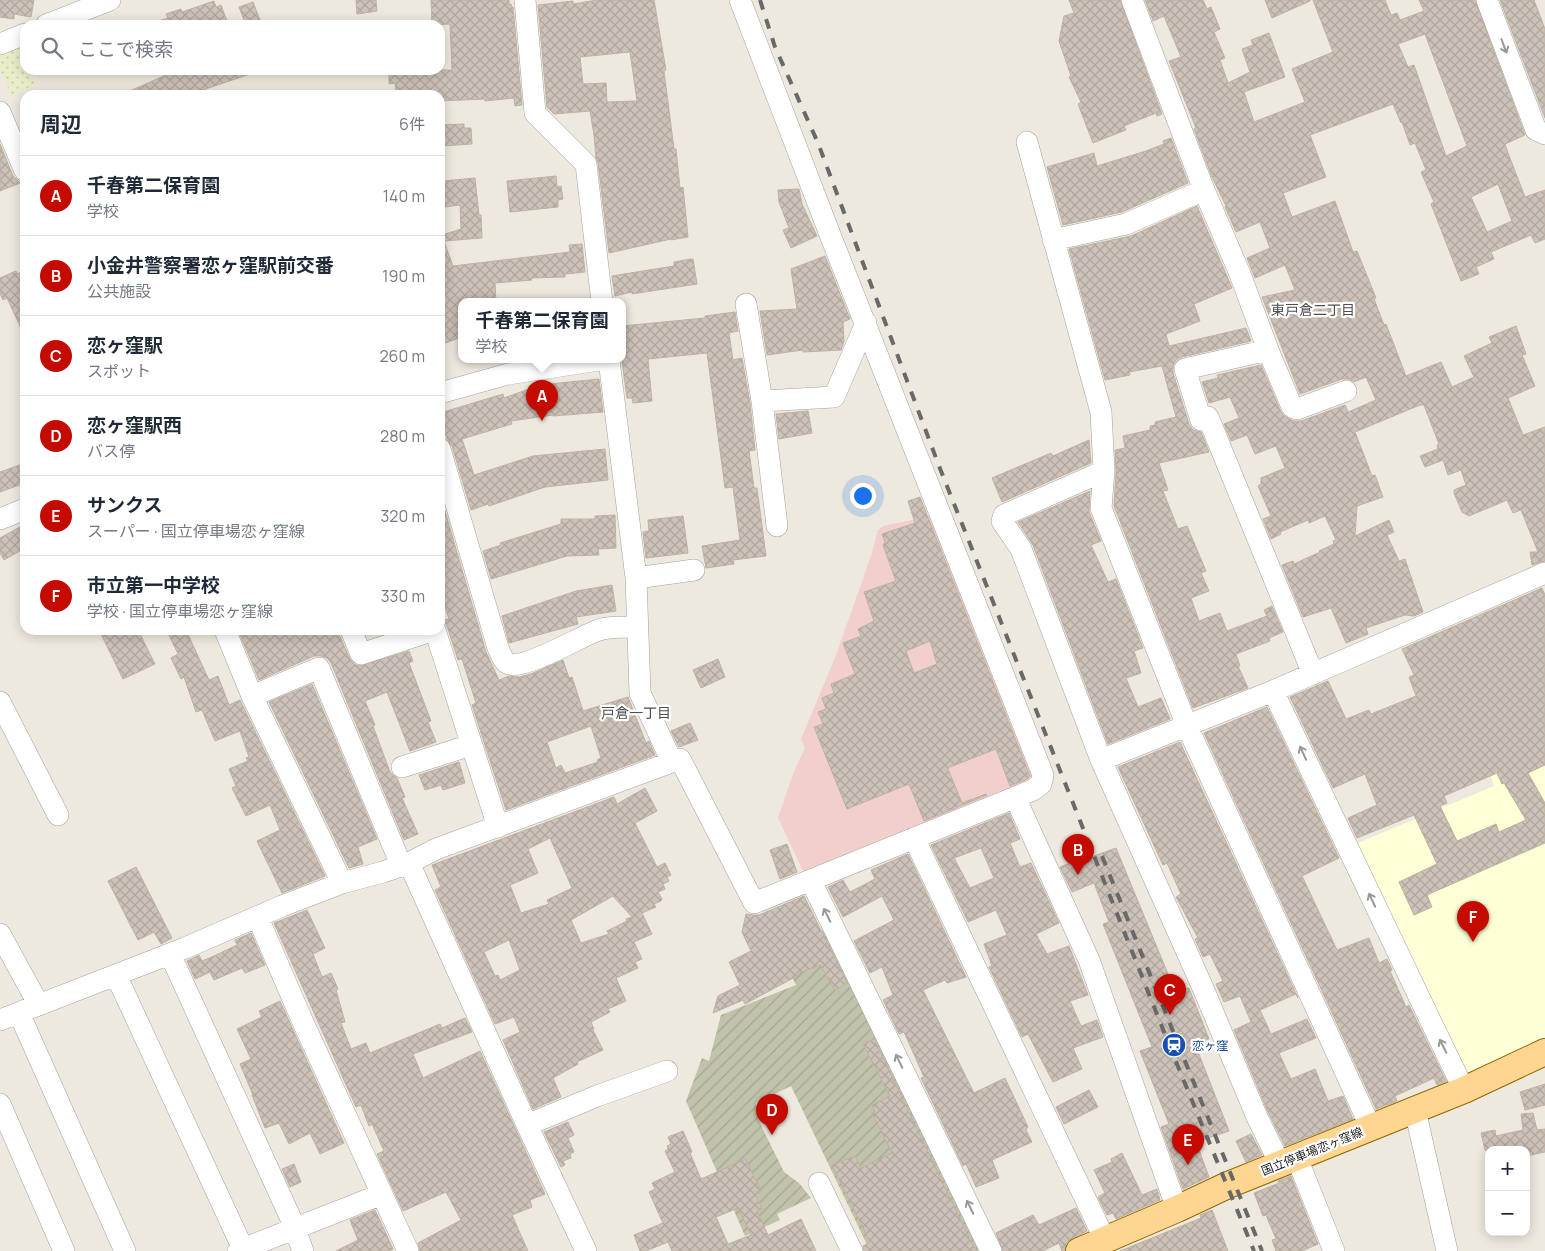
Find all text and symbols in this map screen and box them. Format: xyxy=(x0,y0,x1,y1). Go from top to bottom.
search box xyxy=(20,20,445,75)
icon: search xyxy=(38,34,66,62)
text: ここで検索 xyxy=(78,36,173,62)
one-way arrow xyxy=(1500,37,1509,53)
text: 周辺 xyxy=(40,110,82,138)
text: 6件 xyxy=(399,113,425,135)
text: 千春第二保育園 xyxy=(87,172,220,198)
text: A xyxy=(51,185,61,207)
text: 140 m xyxy=(383,185,425,207)
text: 学校 xyxy=(87,200,119,222)
text: 小金井警察署恋ヶ窪駅前交番 xyxy=(87,252,334,278)
text: B xyxy=(51,265,61,287)
text: 190 m xyxy=(382,265,425,287)
text: 公共施設 xyxy=(87,280,151,302)
popup xyxy=(458,298,626,363)
district label: 東戸倉二丁目 xyxy=(1271,300,1355,319)
text: 千春第二保育園 xyxy=(475,307,609,333)
text: 恋ヶ窪駅 xyxy=(87,332,163,358)
text: 学校 xyxy=(475,335,508,357)
text: C xyxy=(50,345,62,367)
text: 260 m xyxy=(379,345,425,367)
text: スポット xyxy=(87,360,151,382)
pin: A xyxy=(526,380,558,421)
text: 恋ヶ窪駅西 xyxy=(87,412,182,438)
text: D xyxy=(50,425,62,447)
text: 280 m xyxy=(380,425,425,447)
text: バス停 xyxy=(87,440,135,462)
your location xyxy=(850,483,876,509)
text: サンクス xyxy=(87,492,162,518)
text: E xyxy=(51,505,61,527)
text: 320 m xyxy=(381,505,425,527)
text: スーパー · 国立停車場恋ヶ窪線 xyxy=(87,520,305,542)
text: 市立第一中学校 xyxy=(87,572,220,598)
text: F xyxy=(52,585,60,607)
text: 330 m xyxy=(381,585,425,607)
text: 学校 · 国立停車場恋ヶ窪線 xyxy=(87,600,273,622)
district label: 戸倉一丁目 xyxy=(601,703,671,722)
one-way arrow xyxy=(1297,746,1307,761)
pin: B xyxy=(1062,834,1094,875)
one-way arrow xyxy=(1367,892,1377,907)
pin: F xyxy=(1457,901,1489,942)
one-way arrow xyxy=(822,908,831,923)
pin: C xyxy=(1154,974,1186,1015)
station icon: 恋ヶ窪 xyxy=(1161,1032,1187,1058)
place label: 恋ヶ窪 xyxy=(1192,1037,1228,1054)
one-way arrow xyxy=(1438,1039,1447,1054)
one-way arrow xyxy=(893,1054,903,1069)
pin: D xyxy=(756,1094,788,1135)
street label: 国立停車場恋ヶ窪線 xyxy=(1259,1123,1365,1179)
pin: E xyxy=(1172,1124,1204,1165)
map controls xyxy=(1485,1146,1530,1236)
button: + xyxy=(1485,1146,1530,1191)
button: − xyxy=(1485,1191,1530,1236)
one-way arrow xyxy=(965,1200,974,1215)

